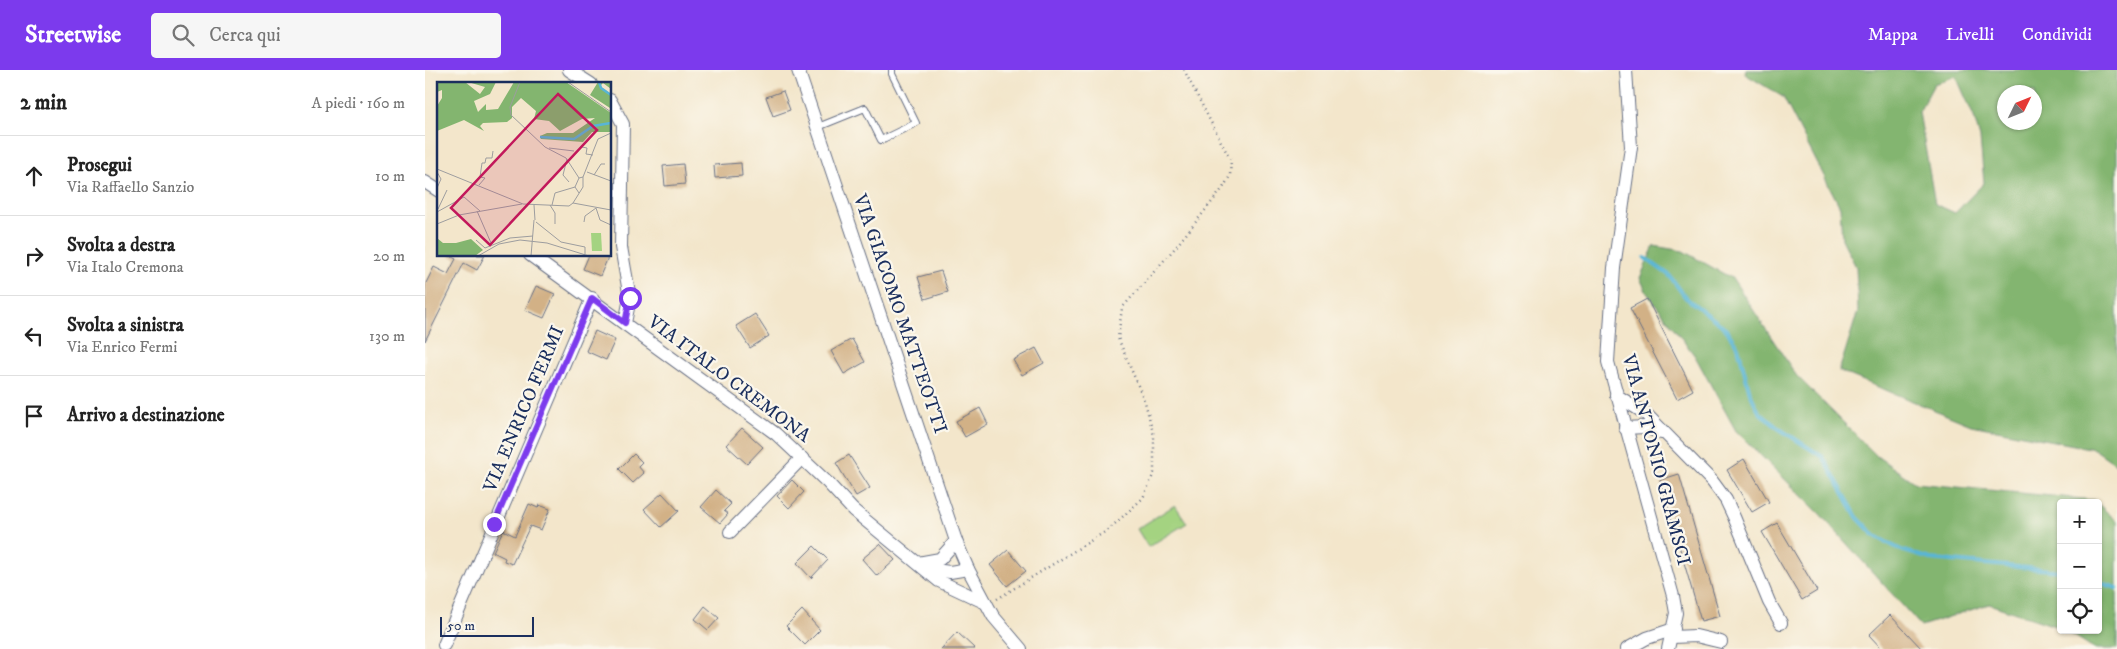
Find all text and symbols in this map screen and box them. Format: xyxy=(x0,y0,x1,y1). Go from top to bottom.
search box xyxy=(151,13,501,58)
text: Streetwise xyxy=(25,20,121,50)
icon: search xyxy=(169,21,197,49)
text: Cerca qui xyxy=(209,24,281,47)
text: Mappa xyxy=(1868,24,1918,46)
text: Livelli xyxy=(1946,24,1994,46)
text: Condividi xyxy=(2022,24,2092,46)
inset map xyxy=(437,82,611,256)
north arrow xyxy=(1997,85,2042,130)
text: 2 min xyxy=(20,90,67,116)
text: A piedi · 160 m xyxy=(312,93,405,113)
text: Prosegui xyxy=(67,154,132,177)
icon: ahead xyxy=(20,162,48,190)
text: 10 m xyxy=(375,166,405,186)
text: Via Raffaello Sanzio xyxy=(67,177,194,197)
street label: VIA GIACOMO MATTEOTTI xyxy=(848,190,952,437)
text: Svolta a destra xyxy=(67,234,175,257)
icon: right xyxy=(20,242,48,270)
text: 20 m xyxy=(373,246,405,266)
text: Via Italo Cremona xyxy=(67,257,184,277)
route start xyxy=(619,287,642,310)
street label: VIA ITALO CREMONA xyxy=(642,310,815,448)
text: Svolta a sinistra xyxy=(67,314,184,337)
icon: left xyxy=(20,322,48,350)
street label: VIA ENRICO FERMI xyxy=(478,322,570,497)
text: 130 m xyxy=(369,326,405,346)
text: Via Enrico Fermi xyxy=(67,337,177,357)
street label: VIA ANTONIO GRAMSCI xyxy=(1616,351,1695,568)
icon: arrive xyxy=(20,402,48,430)
text: Arrivo a destinazione xyxy=(67,404,225,427)
map controls xyxy=(2057,499,2102,634)
button: + xyxy=(2057,499,2102,544)
route end xyxy=(483,513,506,536)
button: − xyxy=(2057,544,2102,589)
button: locate xyxy=(2057,589,2102,634)
scale bar xyxy=(440,614,534,637)
text: 50 m xyxy=(447,617,475,635)

